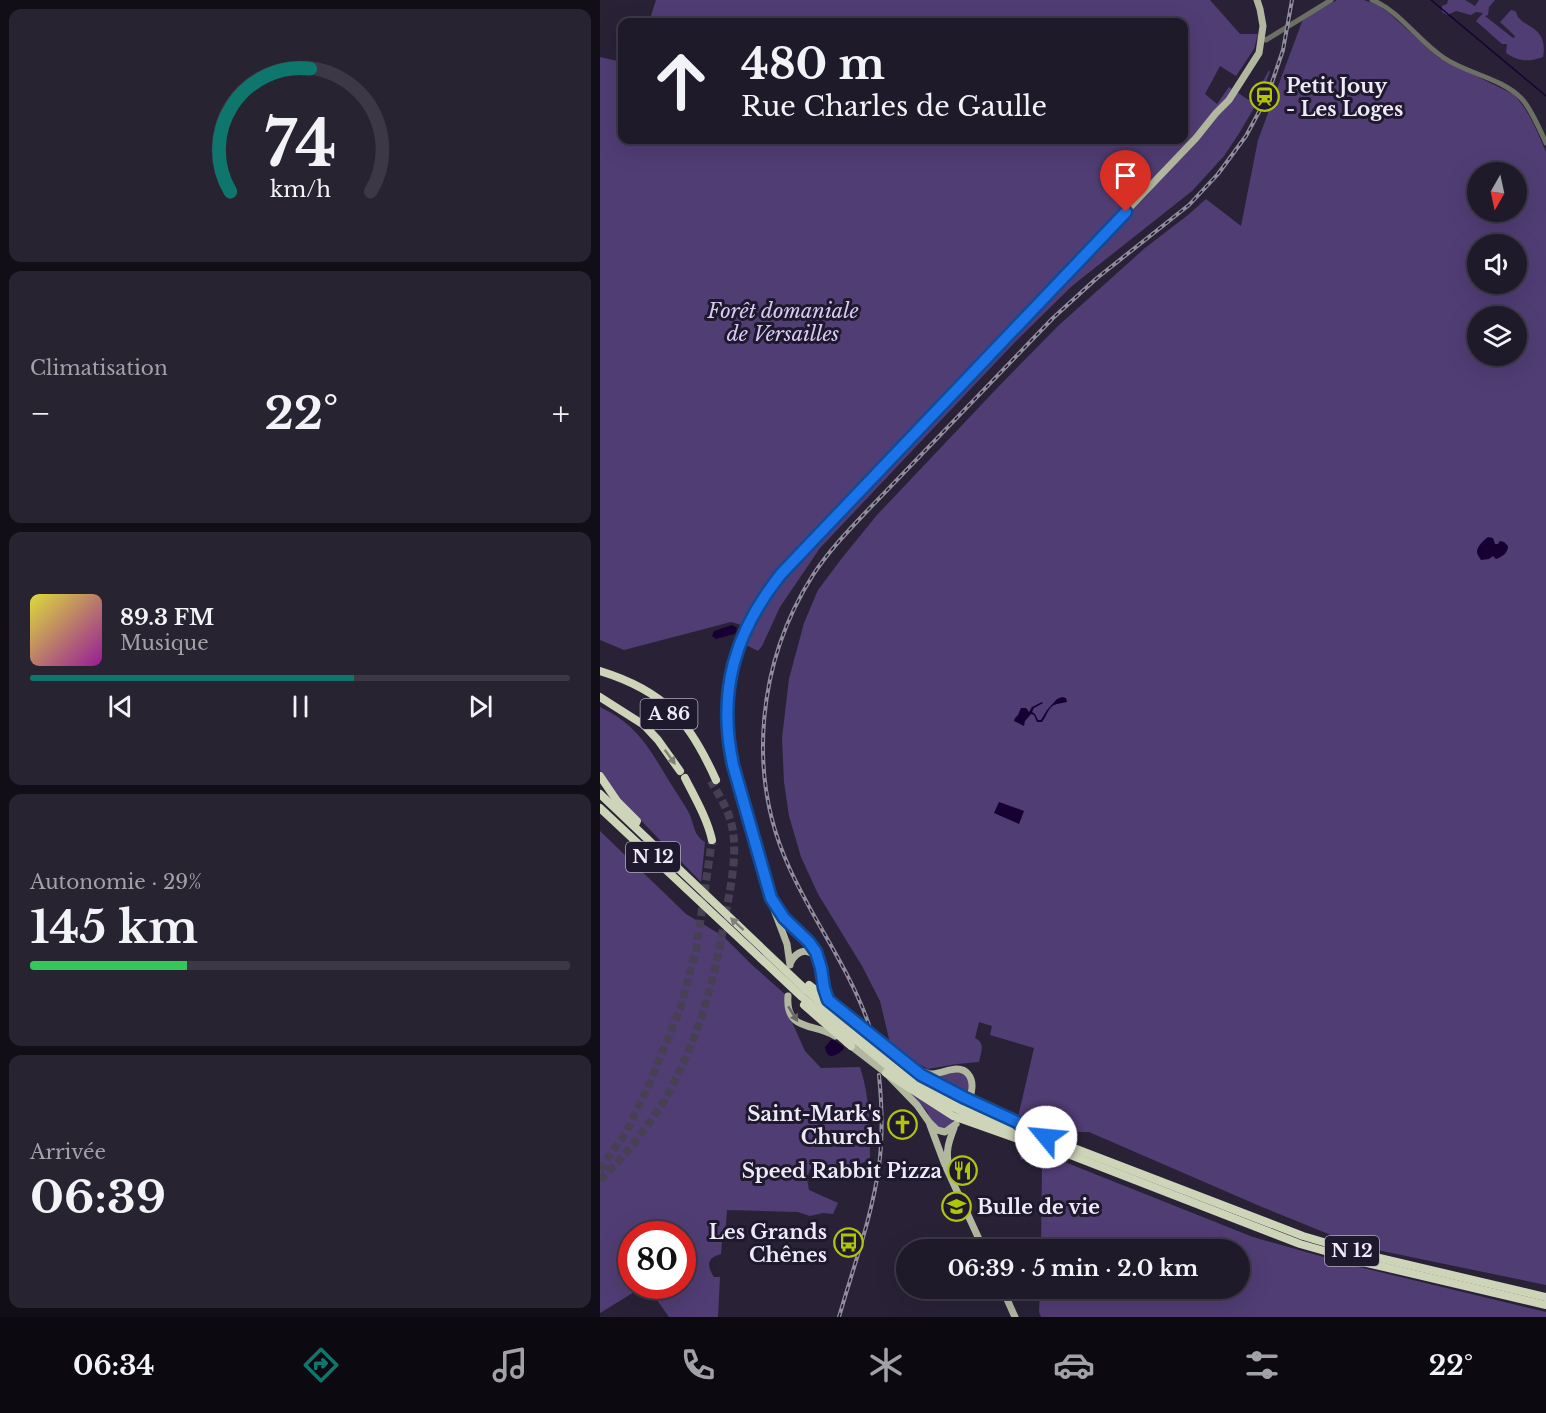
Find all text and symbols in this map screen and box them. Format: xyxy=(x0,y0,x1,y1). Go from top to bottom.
text: 480 m xyxy=(741,38,885,90)
icon: ahead xyxy=(642,42,720,120)
place label: Petit Jouy - Les Loges xyxy=(1286,74,1403,121)
station icon: Petit Jouy - Les Loges xyxy=(1249,81,1281,113)
text: Rue Charles de Gaulle xyxy=(741,90,1047,123)
text: 74 xyxy=(264,105,336,183)
pin xyxy=(1100,150,1151,212)
icon: arrive xyxy=(1109,159,1142,192)
north arrow xyxy=(1467,162,1527,222)
map controls xyxy=(1467,162,1527,366)
text: km/h xyxy=(270,177,331,204)
button: sound xyxy=(1467,234,1527,294)
park label: Forêt domaniale de Versailles xyxy=(706,299,859,346)
button: layers xyxy=(1467,306,1527,366)
text: Climatisation xyxy=(30,356,168,380)
text: 22° xyxy=(265,385,338,441)
text: − xyxy=(30,393,51,434)
text: + xyxy=(552,393,570,434)
text: 89.3 FM xyxy=(120,604,214,631)
text: Musique xyxy=(120,631,209,655)
icon: previous xyxy=(104,690,137,723)
icon: pause xyxy=(284,690,317,723)
icon: next xyxy=(464,690,497,723)
road number: A 86 xyxy=(640,699,698,729)
one-way arrow xyxy=(664,749,676,765)
road number: N 12 xyxy=(626,842,680,872)
text: Autonomie · 29% xyxy=(30,870,202,894)
text: 145 km xyxy=(30,899,198,955)
one-way arrow xyxy=(730,918,745,931)
one-way arrow xyxy=(787,1005,798,1022)
place label: Saint-Mark's Church xyxy=(747,1102,882,1149)
position arrow xyxy=(1014,1105,1078,1169)
church icon: Saint-Mark's Church xyxy=(886,1109,918,1141)
text: Arrivée xyxy=(30,1140,106,1164)
restaurant icon: Speed Rabbit Pizza xyxy=(947,1155,979,1187)
place label: Speed Rabbit Pizza xyxy=(742,1159,943,1183)
text: 06:39 xyxy=(30,1169,166,1225)
school or university icon: Bulle de vie xyxy=(940,1191,972,1223)
place label: Bulle de vie xyxy=(977,1195,1100,1219)
place label: Les Grands Chênes xyxy=(709,1220,827,1267)
speed limit sign: 80 xyxy=(618,1221,696,1299)
bus stop icon: Les Grands Chênes xyxy=(832,1227,864,1259)
road number: N 12 xyxy=(1325,1236,1379,1266)
text: 06:39 · 5 min · 2.0 km xyxy=(948,1255,1198,1282)
icon: directions xyxy=(300,1344,342,1386)
icon: music xyxy=(489,1344,531,1386)
icon: phone xyxy=(677,1344,719,1386)
icon: climate xyxy=(865,1344,907,1386)
icon: car xyxy=(1053,1344,1095,1386)
icon: filters xyxy=(1241,1344,1283,1386)
text: 06:34 xyxy=(73,1349,154,1382)
text: 22° xyxy=(1429,1349,1473,1382)

